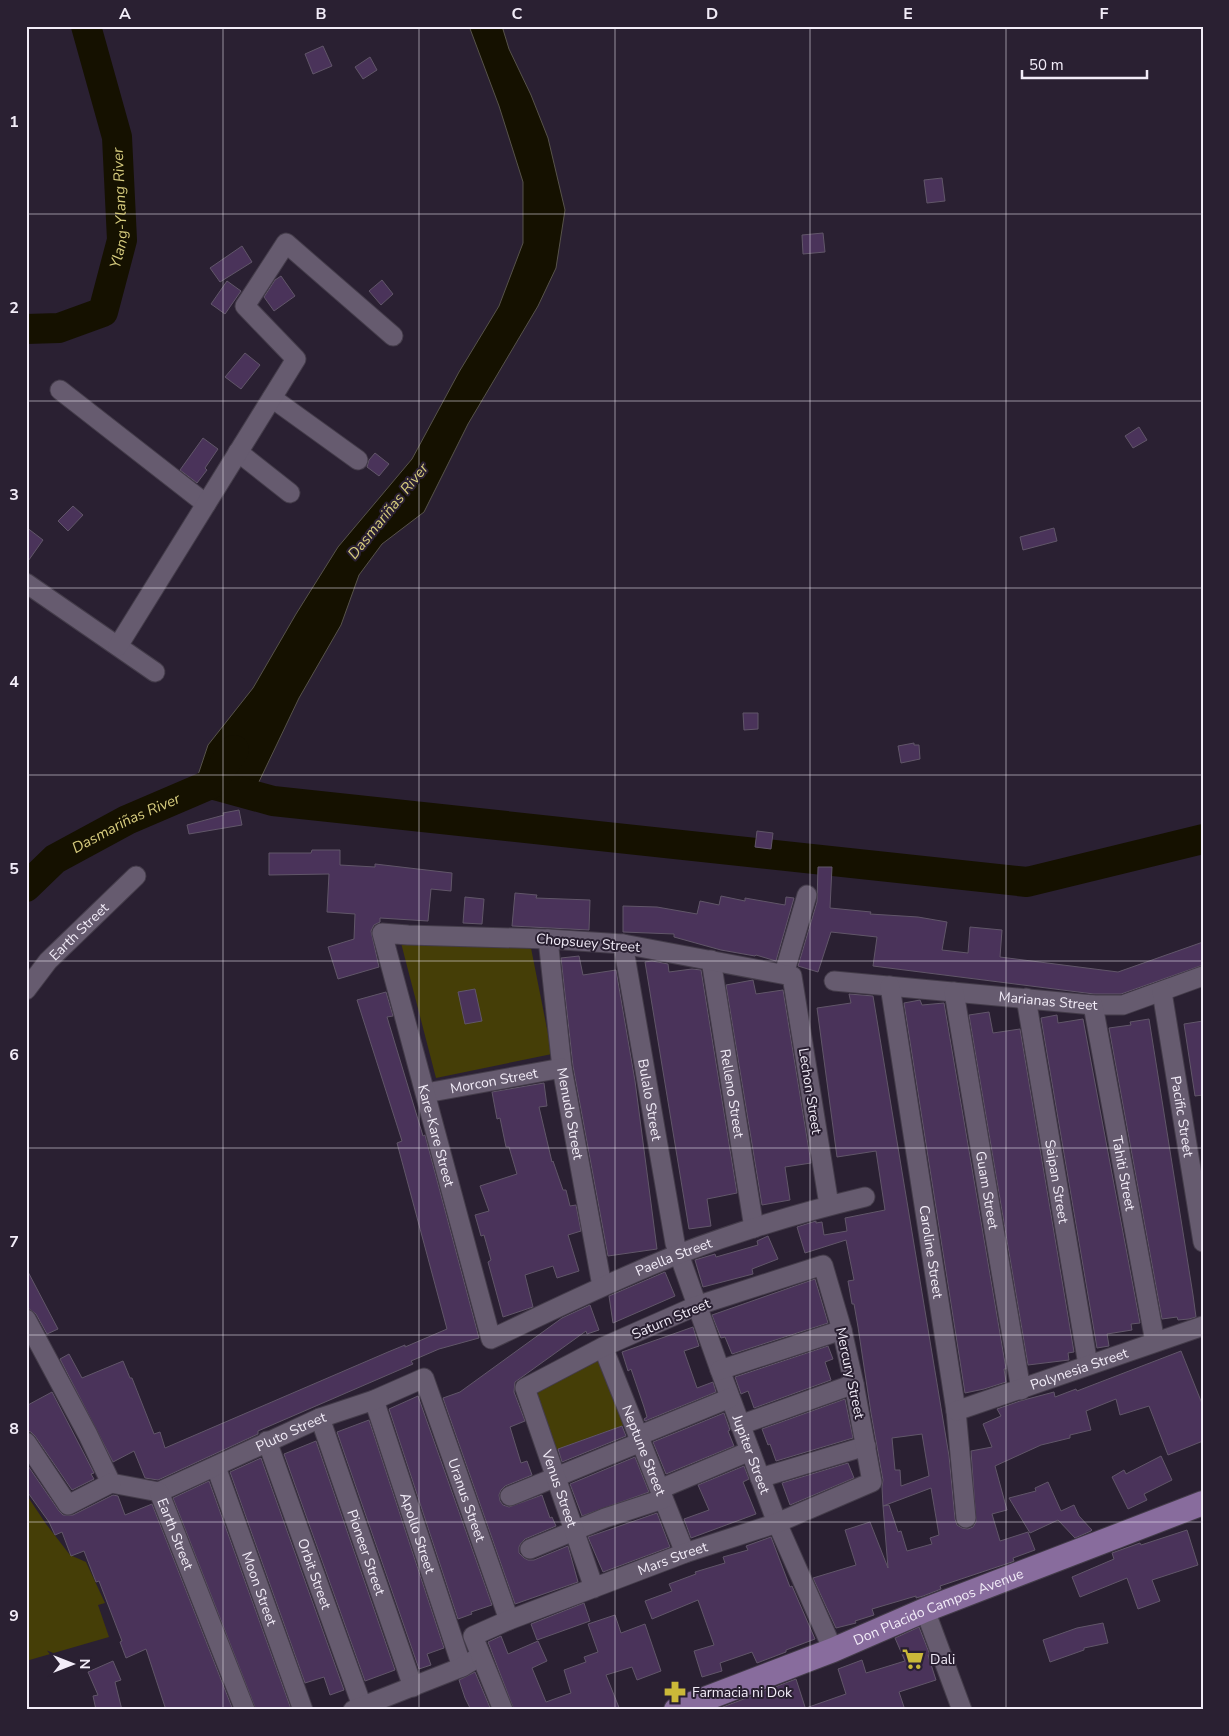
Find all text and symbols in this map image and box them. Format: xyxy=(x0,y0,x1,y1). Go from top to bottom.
text: A xyxy=(119,3,131,25)
text: B xyxy=(315,3,327,25)
text: C xyxy=(512,3,523,25)
text: D xyxy=(706,3,718,25)
text: E xyxy=(903,3,913,25)
text: F xyxy=(1100,3,1109,25)
scale bar xyxy=(1022,48,1146,80)
text: 50 m xyxy=(1029,55,1064,75)
text: 1 xyxy=(9,111,19,133)
water label: Ylang-Ylang River xyxy=(105,147,132,271)
text: 2 xyxy=(9,297,19,319)
water label: Dasmariñas River xyxy=(343,458,433,563)
text: 3 xyxy=(9,484,19,506)
text: 4 xyxy=(9,671,19,693)
water label: Dasmariñas River xyxy=(68,788,184,858)
text: 5 xyxy=(9,858,19,880)
street label: Earth Street xyxy=(45,898,112,964)
street label: Chopsuey Street xyxy=(535,929,641,957)
street label: Marianas Street xyxy=(998,987,1098,1015)
text: 6 xyxy=(9,1044,19,1066)
street label: Relleno Street xyxy=(716,1047,749,1139)
street label: Lechon Street xyxy=(794,1047,826,1136)
street label: Bulalo Street xyxy=(634,1057,667,1142)
street label: Morcon Street xyxy=(449,1063,539,1098)
street label: Menudo Street xyxy=(553,1066,588,1161)
street label: Pacific Street xyxy=(1166,1074,1198,1158)
street label: Kare-Kare Street xyxy=(414,1082,459,1189)
street label: Tahiti Street xyxy=(1108,1134,1140,1212)
street label: Saipan Street xyxy=(1041,1138,1073,1225)
street label: Guam Street xyxy=(971,1150,1003,1231)
street label: Caroline Street xyxy=(915,1204,948,1300)
text: 7 xyxy=(9,1231,19,1253)
street label: Paella Street xyxy=(632,1233,715,1280)
street label: Saturn Street xyxy=(629,1294,713,1344)
street label: Mercury Street xyxy=(831,1325,869,1421)
street label: Polynesia Street xyxy=(1028,1343,1130,1394)
street label: Neptune Street xyxy=(617,1402,671,1498)
street label: Pluto Street xyxy=(253,1407,328,1456)
street label: Jupiter Street xyxy=(728,1411,775,1496)
text: 8 xyxy=(9,1418,19,1440)
street label: Venus Street xyxy=(537,1446,582,1530)
street label: Uranus Street xyxy=(443,1456,490,1544)
street label: Apollo Street xyxy=(396,1490,440,1576)
street label: Earth Street xyxy=(153,1495,198,1573)
street label: Pioneer Street xyxy=(343,1507,390,1598)
street label: Orbit Street xyxy=(293,1536,336,1612)
street label: Mars Street xyxy=(635,1537,710,1580)
street label: Moon Street xyxy=(237,1549,282,1628)
street label: Don Placido Campos Avenue xyxy=(850,1564,1026,1650)
text: 9 xyxy=(9,1605,19,1627)
north arrow xyxy=(48,1638,98,1688)
supermarket icon: Dali xyxy=(900,1646,926,1672)
place label: Dali xyxy=(930,1650,955,1669)
text: N xyxy=(75,1659,94,1669)
pharmacy icon: Farmacia ni Dok xyxy=(662,1679,688,1705)
place label: Farmacia ni Dok xyxy=(692,1683,793,1702)

